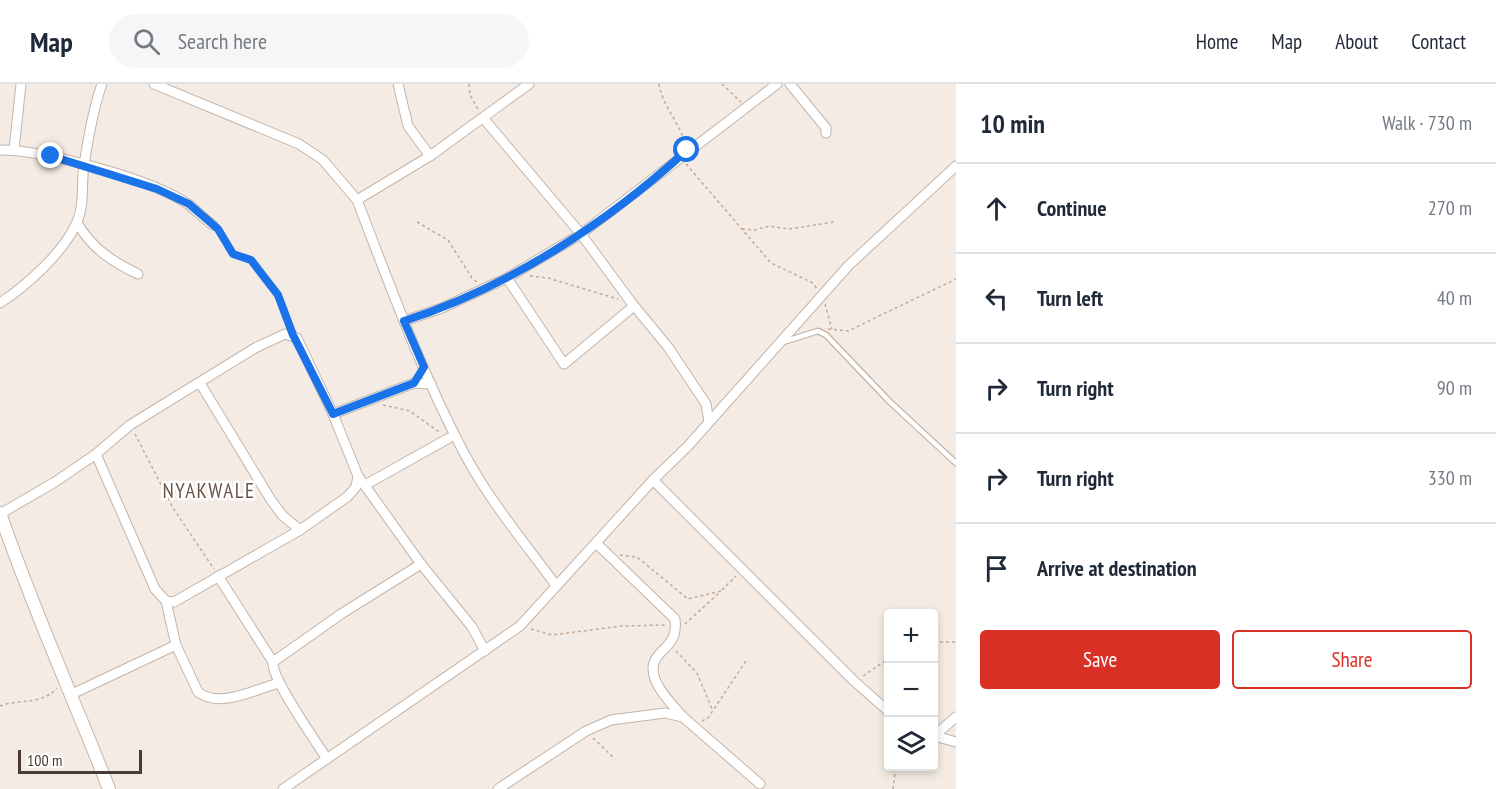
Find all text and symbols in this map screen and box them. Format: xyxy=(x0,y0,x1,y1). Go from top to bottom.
search box xyxy=(109,14,529,68)
text: Map xyxy=(30,23,73,60)
icon: search xyxy=(130,25,163,58)
text: Search here xyxy=(178,27,267,55)
text: Home xyxy=(1196,28,1238,55)
text: Map xyxy=(1271,28,1302,55)
text: About xyxy=(1335,28,1378,55)
text: Contact xyxy=(1411,28,1466,55)
text: 10 min xyxy=(980,107,1045,140)
text: Walk · 730 m xyxy=(1382,110,1472,136)
route start xyxy=(673,136,699,162)
route end xyxy=(37,142,63,168)
icon: ahead xyxy=(980,192,1013,225)
text: Continue xyxy=(1037,194,1107,222)
text: 270 m xyxy=(1428,195,1472,221)
icon: left xyxy=(980,282,1013,315)
text: Turn left xyxy=(1037,284,1103,312)
text: 40 m xyxy=(1437,285,1472,311)
icon: right xyxy=(980,372,1013,405)
text: Turn right xyxy=(1037,374,1114,402)
text: 90 m xyxy=(1437,375,1472,401)
icon: right xyxy=(980,462,1013,495)
text: Turn right xyxy=(1037,464,1114,492)
text: 330 m xyxy=(1428,465,1472,491)
district label: NYAKWALE xyxy=(163,477,256,504)
icon: arrive xyxy=(980,552,1013,585)
text: Arrive at destination xyxy=(1037,554,1197,582)
map controls xyxy=(884,609,938,771)
button: + xyxy=(884,609,938,663)
button: Save xyxy=(980,630,1220,689)
button: Share xyxy=(1232,630,1472,689)
button: − xyxy=(884,663,938,717)
button: layers xyxy=(884,717,938,771)
scale bar xyxy=(18,747,142,774)
text: 100 m xyxy=(27,750,62,770)

